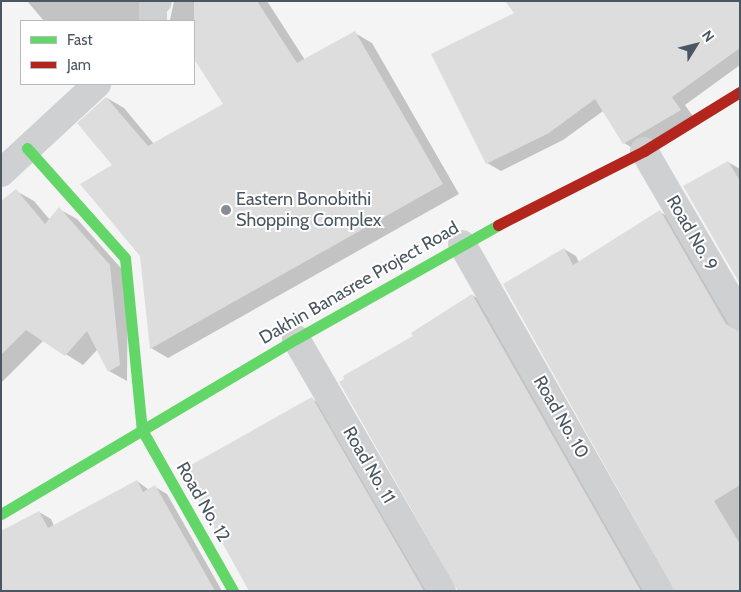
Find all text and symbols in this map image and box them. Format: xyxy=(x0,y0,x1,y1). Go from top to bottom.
legend xyxy=(20,20,195,85)
north arrow xyxy=(671,20,721,70)
text: N xyxy=(698,27,718,45)
text: Fast xyxy=(67,31,92,49)
text: Jam xyxy=(67,56,91,74)
place label: Eastern Bonobithi Shopping Complex xyxy=(236,189,381,232)
street label: Road No. 9 xyxy=(662,191,722,275)
marker: Eastern Bonobithi Shopping Complex xyxy=(220,204,232,216)
street label: Dakhin Banasree Project Road xyxy=(255,217,463,349)
street label: Road No. 10 xyxy=(529,372,593,462)
street label: Road No. 11 xyxy=(338,423,400,507)
street label: Road No. 12 xyxy=(172,458,234,546)

